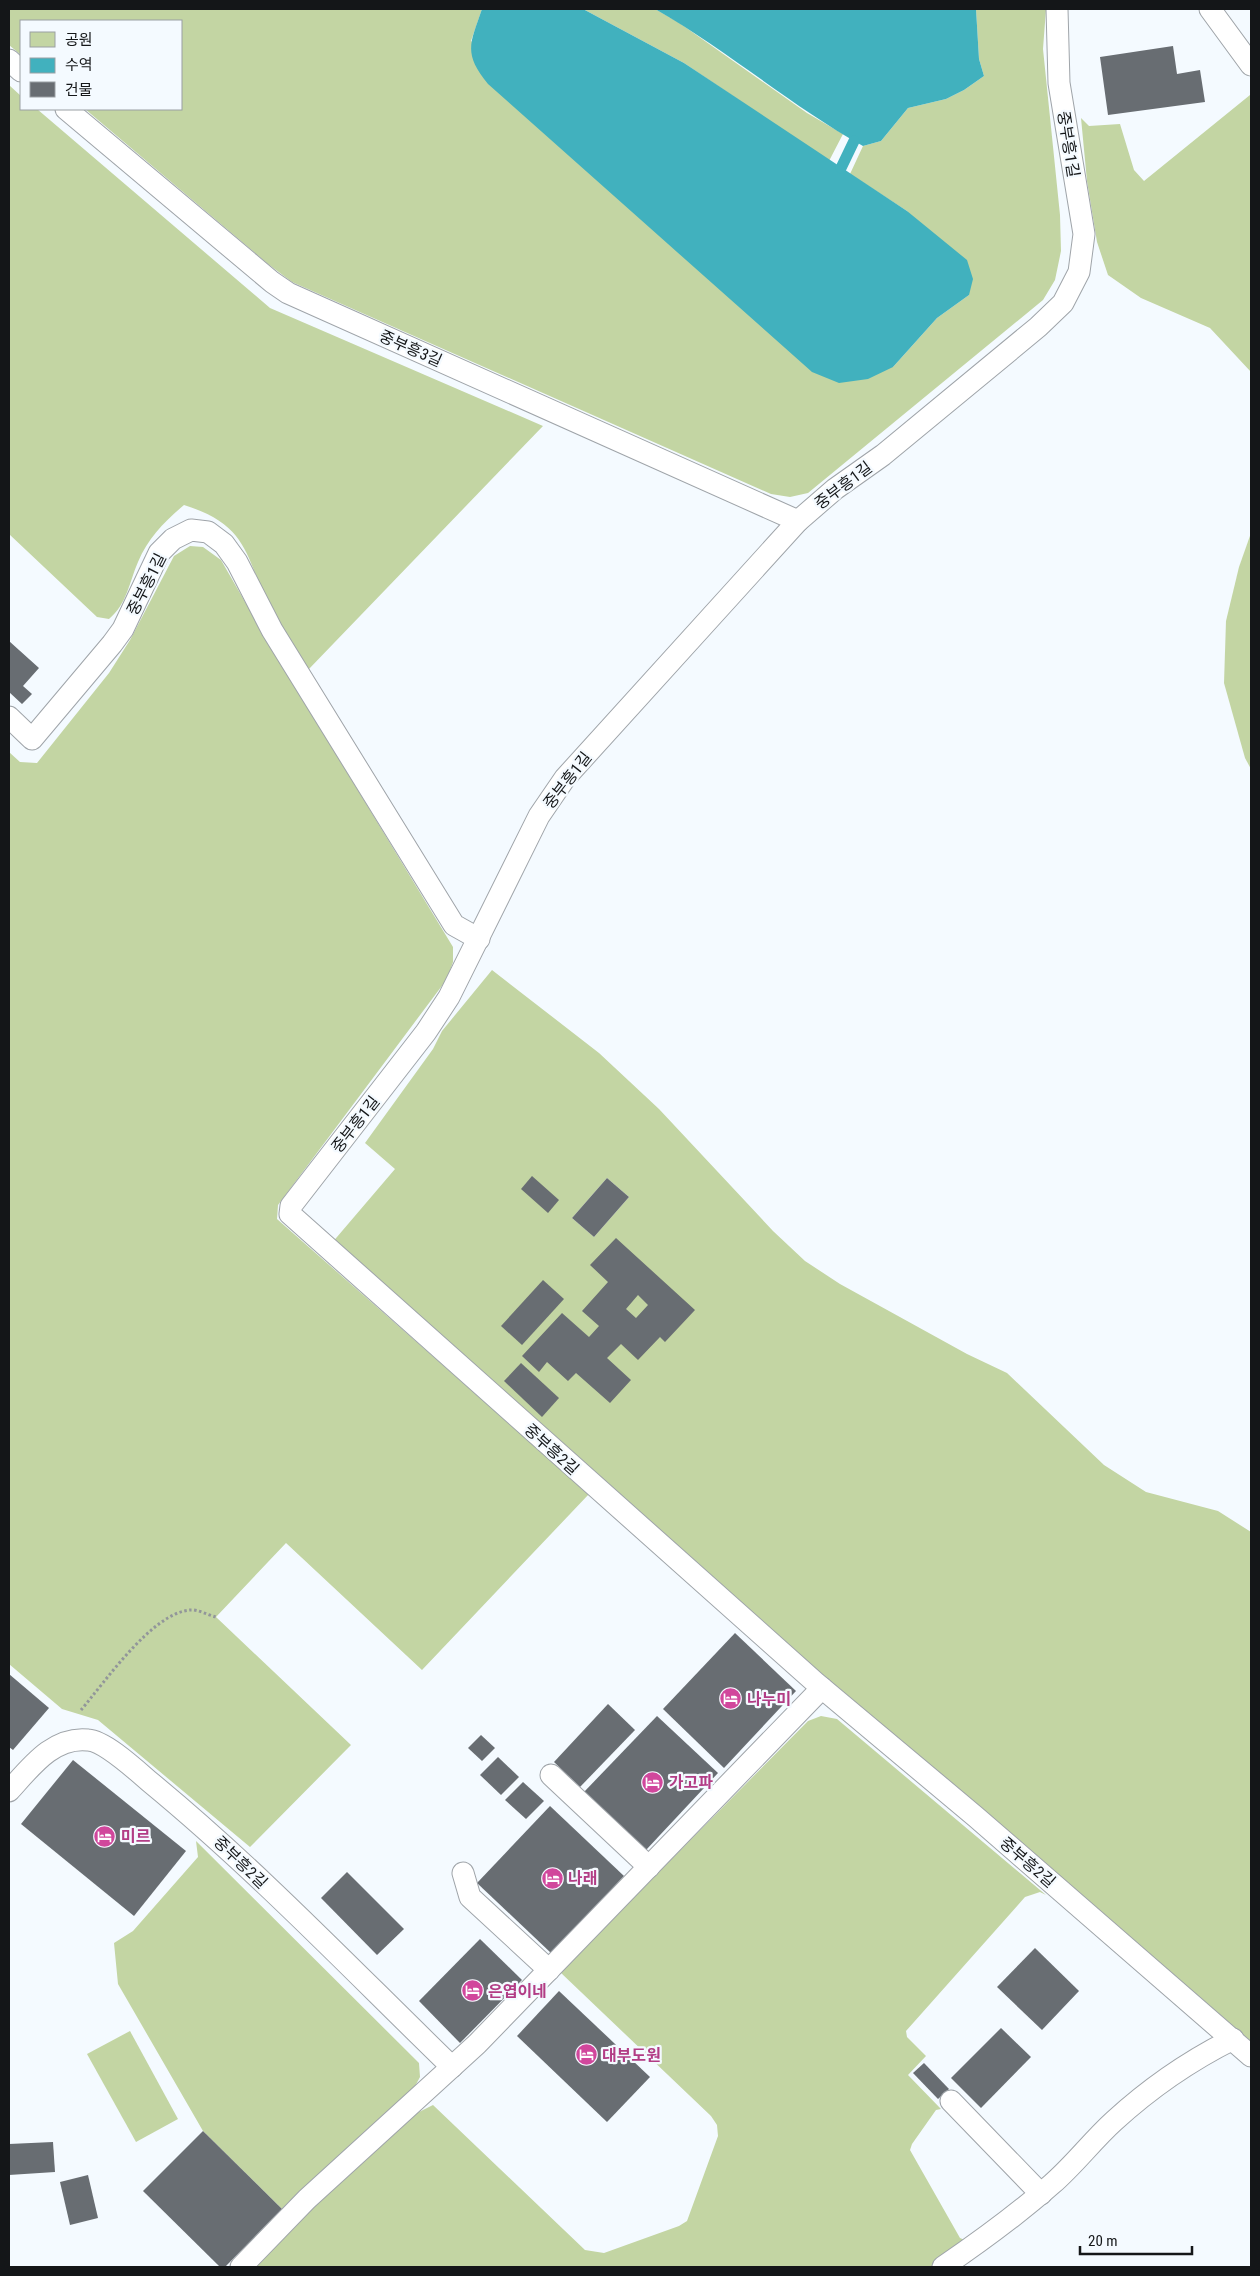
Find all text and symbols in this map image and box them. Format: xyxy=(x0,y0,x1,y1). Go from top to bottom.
legend xyxy=(20,20,182,110)
text: 공원 xyxy=(65,31,93,49)
text: 수역 xyxy=(65,56,93,74)
text: 건물 xyxy=(65,81,93,99)
street label: 중부흥1길 xyxy=(1054,110,1083,179)
street label: 중부흥3길 xyxy=(376,326,445,371)
street label: 중부흥1길 xyxy=(811,458,876,513)
street label: 중부흥1길 xyxy=(123,550,170,618)
street label: 중부흥1길 xyxy=(539,748,595,812)
street label: 중부흥1길 xyxy=(327,1092,383,1156)
street label: 중부흥2길 xyxy=(520,1420,583,1479)
hotel icon: 나누미 xyxy=(719,1687,743,1711)
place label: 나누미 xyxy=(747,1690,791,1709)
hotel icon: 가고파 xyxy=(641,1770,665,1794)
place label: 가고파 xyxy=(669,1773,713,1792)
hotel icon: 미르 xyxy=(93,1824,117,1848)
place label: 미르 xyxy=(121,1827,151,1846)
street label: 중부흥2길 xyxy=(210,1832,271,1892)
street label: 중부흥2길 xyxy=(996,1833,1059,1891)
hotel icon: 나래 xyxy=(540,1866,564,1890)
place label: 나래 xyxy=(568,1869,597,1888)
hotel icon: 은엽이네 xyxy=(460,1979,484,2003)
place label: 은엽이네 xyxy=(488,1982,547,2001)
hotel icon: 대부도원 xyxy=(574,2043,598,2067)
place label: 대부도원 xyxy=(602,2046,661,2065)
scale bar xyxy=(1080,2224,1192,2256)
text: 20 m xyxy=(1088,2232,1118,2250)

